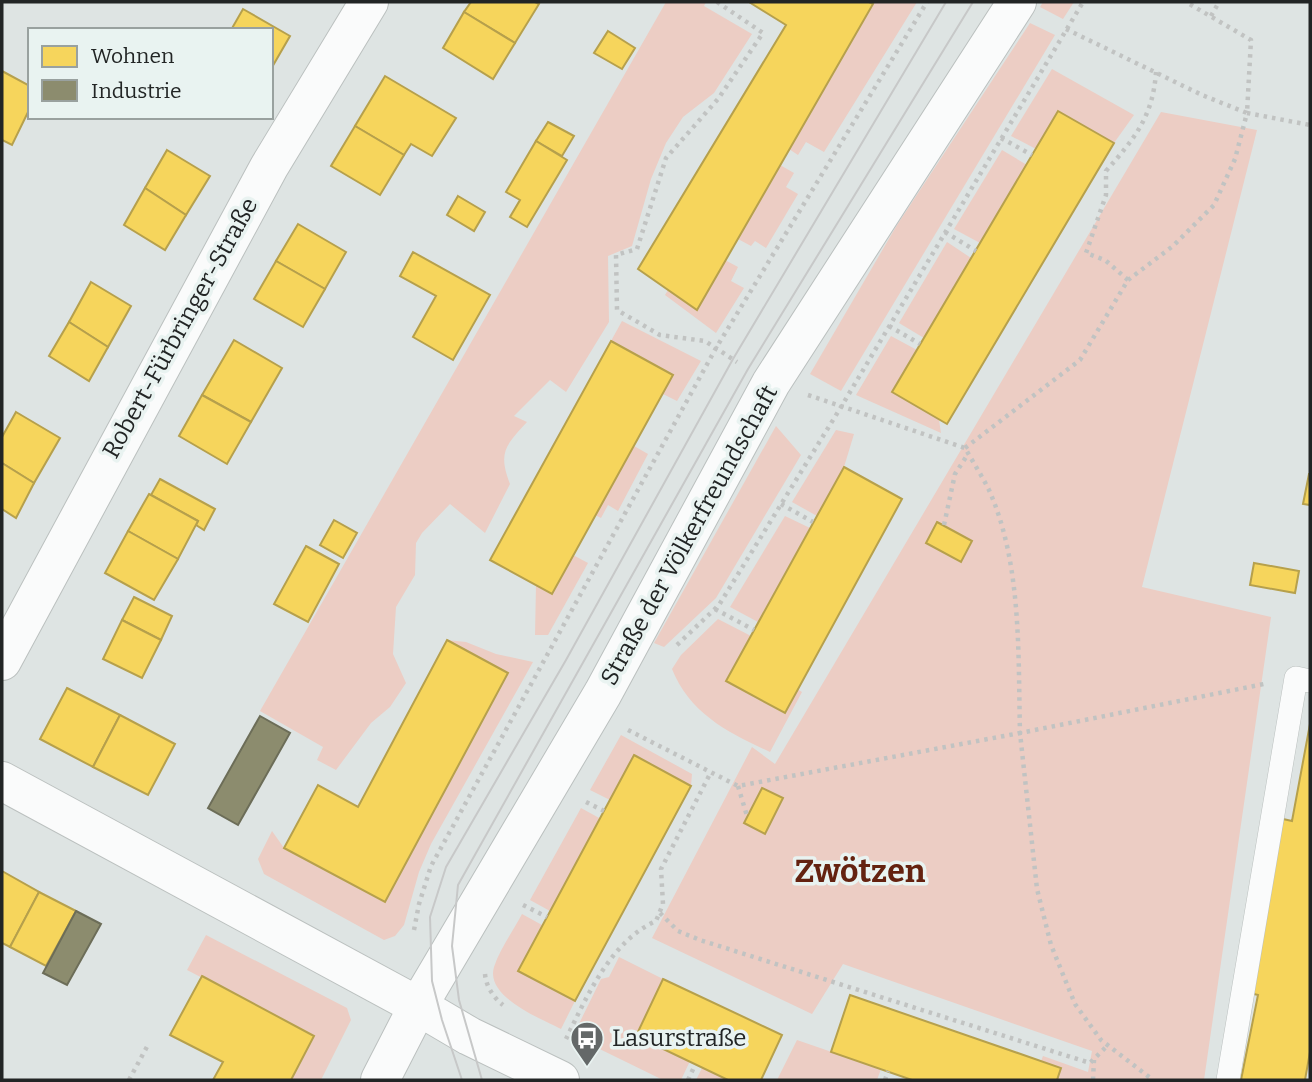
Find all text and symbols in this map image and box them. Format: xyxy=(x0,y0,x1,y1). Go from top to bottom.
legend xyxy=(28,28,273,119)
text: Wohnen xyxy=(91,43,174,69)
text: Industrie xyxy=(91,78,182,104)
street label: Robert-Fürbringer-Straße xyxy=(97,193,263,463)
street label: Straße der Völkerfreundschaft xyxy=(595,380,783,690)
district label: Zwötzen xyxy=(795,852,926,890)
bus stop icon: Lasurstraße xyxy=(568,1019,606,1068)
place label: Lasurstraße xyxy=(612,1024,746,1052)

